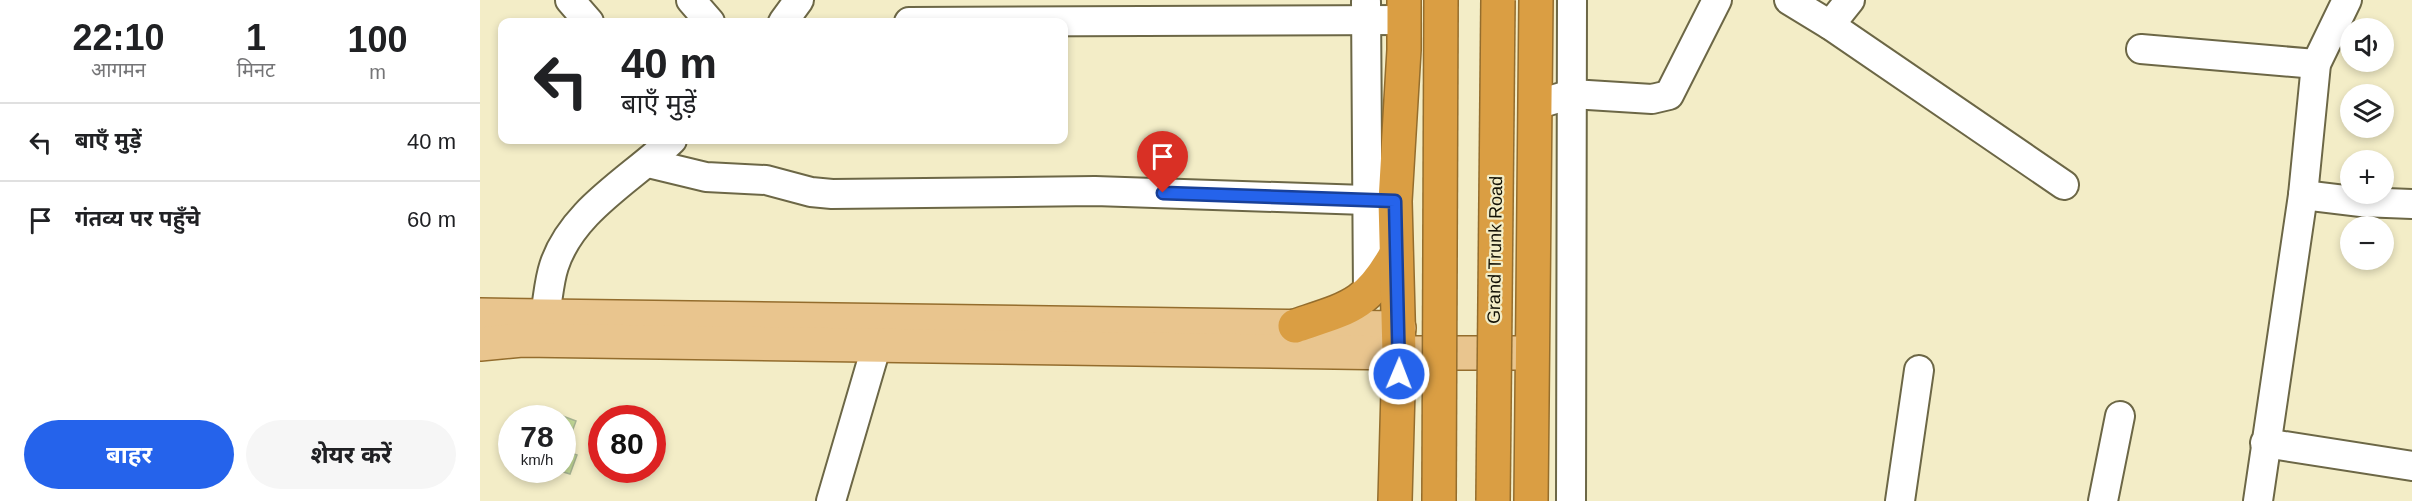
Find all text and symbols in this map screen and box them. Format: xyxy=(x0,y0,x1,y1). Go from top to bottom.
text: 22:10 xyxy=(72,17,164,58)
text: 1 xyxy=(246,17,266,58)
map controls xyxy=(2340,18,2394,270)
button: sound xyxy=(2340,18,2394,72)
text: 100 xyxy=(348,19,408,60)
text: 40 m xyxy=(621,40,717,87)
icon: left xyxy=(522,42,600,120)
text: आगमन xyxy=(91,59,146,81)
text: मिनट xyxy=(237,59,275,81)
text: m xyxy=(369,61,386,83)
button: layers xyxy=(2340,84,2394,138)
text: बाएँ मुड़ें xyxy=(621,89,696,119)
icon: left xyxy=(24,126,57,159)
text: बाएँ मुड़ें xyxy=(75,128,141,153)
text: 40 m xyxy=(407,129,456,154)
pin xyxy=(1137,131,1188,193)
icon: arrive xyxy=(1146,140,1179,173)
button: + xyxy=(2340,150,2394,204)
street label: Grand Trunk Road xyxy=(1484,176,1506,324)
icon: arrive xyxy=(24,204,57,237)
text: गंतव्य पर पहुँचे xyxy=(75,206,200,231)
text: 60 m xyxy=(407,207,456,232)
button: − xyxy=(2340,216,2394,270)
position arrow xyxy=(1367,342,1431,406)
speed limit sign: 80 xyxy=(588,405,666,483)
button: बाहर xyxy=(24,420,234,489)
button: शेयर करें xyxy=(246,420,456,489)
text: 78 xyxy=(520,420,554,453)
text: km/h xyxy=(521,451,553,468)

